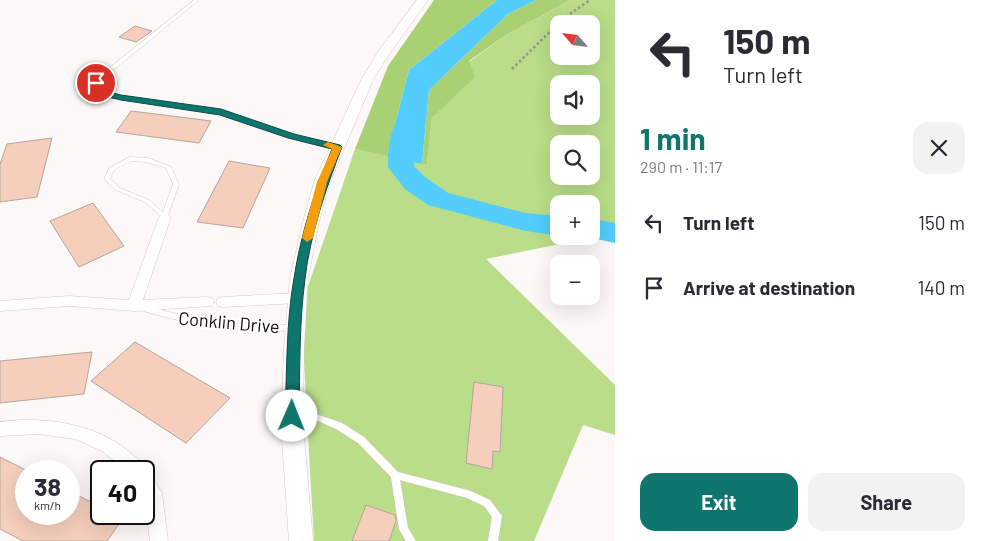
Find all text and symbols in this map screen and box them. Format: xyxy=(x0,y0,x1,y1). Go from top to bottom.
north arrow xyxy=(550,15,600,65)
map controls xyxy=(550,15,600,305)
text: 150 m xyxy=(723,19,810,61)
icon: left xyxy=(640,20,705,85)
text: Turn left xyxy=(723,61,803,87)
pin xyxy=(75,62,117,104)
icon: arrive xyxy=(82,69,110,97)
button: sound xyxy=(550,75,600,125)
text: 1 min xyxy=(640,120,706,156)
button: close xyxy=(913,122,965,174)
button: search xyxy=(550,135,600,185)
text: 290 m · 11:17 xyxy=(640,157,722,176)
button: + xyxy=(550,195,600,245)
icon: left xyxy=(640,209,668,237)
text: Turn left xyxy=(683,211,754,234)
text: 150 m xyxy=(918,211,965,234)
button: − xyxy=(550,255,600,305)
icon: arrive xyxy=(640,274,668,302)
text: Arrive at destination xyxy=(683,276,855,299)
text: 140 m xyxy=(918,276,965,299)
street label: Conklin Drive xyxy=(178,307,281,337)
position arrow xyxy=(265,389,317,441)
speed limit sign: 40 xyxy=(90,460,155,525)
text: 38 xyxy=(34,471,61,501)
button: Exit xyxy=(640,473,798,531)
button: Share xyxy=(808,473,965,531)
text: km/h xyxy=(34,498,61,512)

